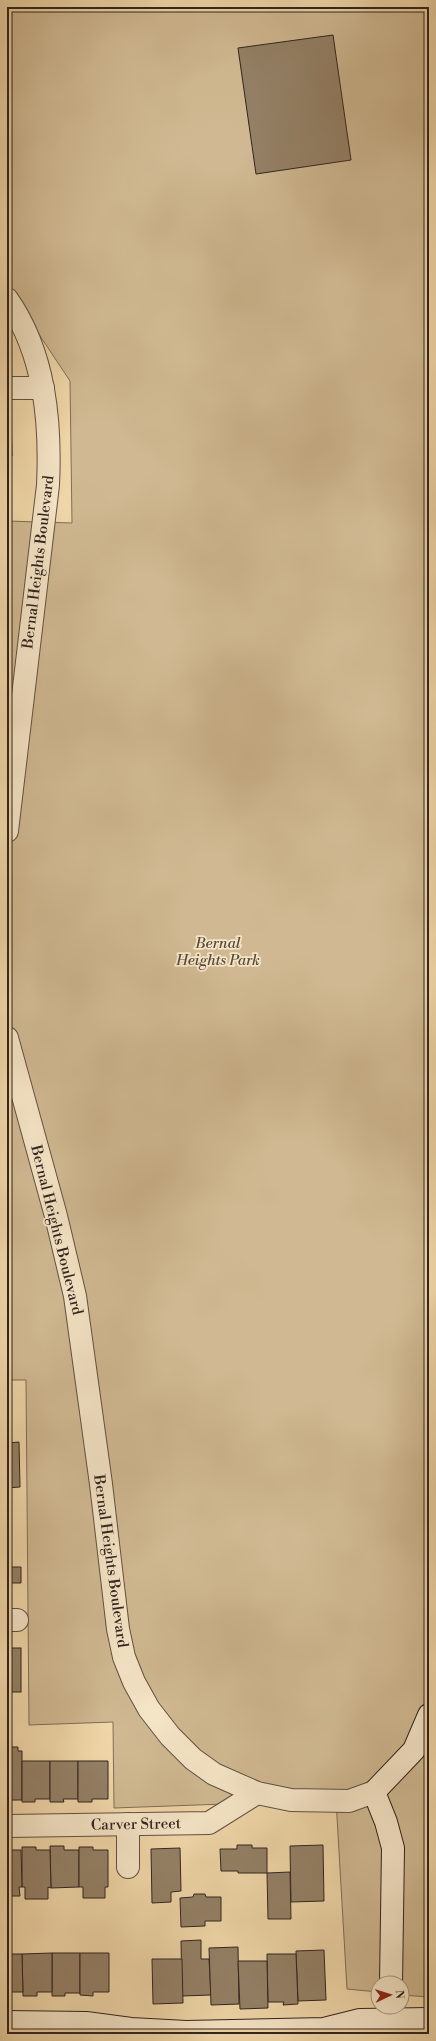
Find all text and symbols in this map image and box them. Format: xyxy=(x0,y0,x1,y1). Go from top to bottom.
street label: Bernal Heights Boulevard xyxy=(18,474,59,651)
park label: Bernal Heights Park xyxy=(175,934,260,970)
street label: Bernal Heights Boulevard xyxy=(26,1142,87,1318)
street label: Bernal Heights Boulevard xyxy=(89,1472,132,1649)
street label: Carver Street xyxy=(91,1814,182,1835)
north arrow xyxy=(370,1975,410,2015)
text: N xyxy=(392,1990,406,1999)

